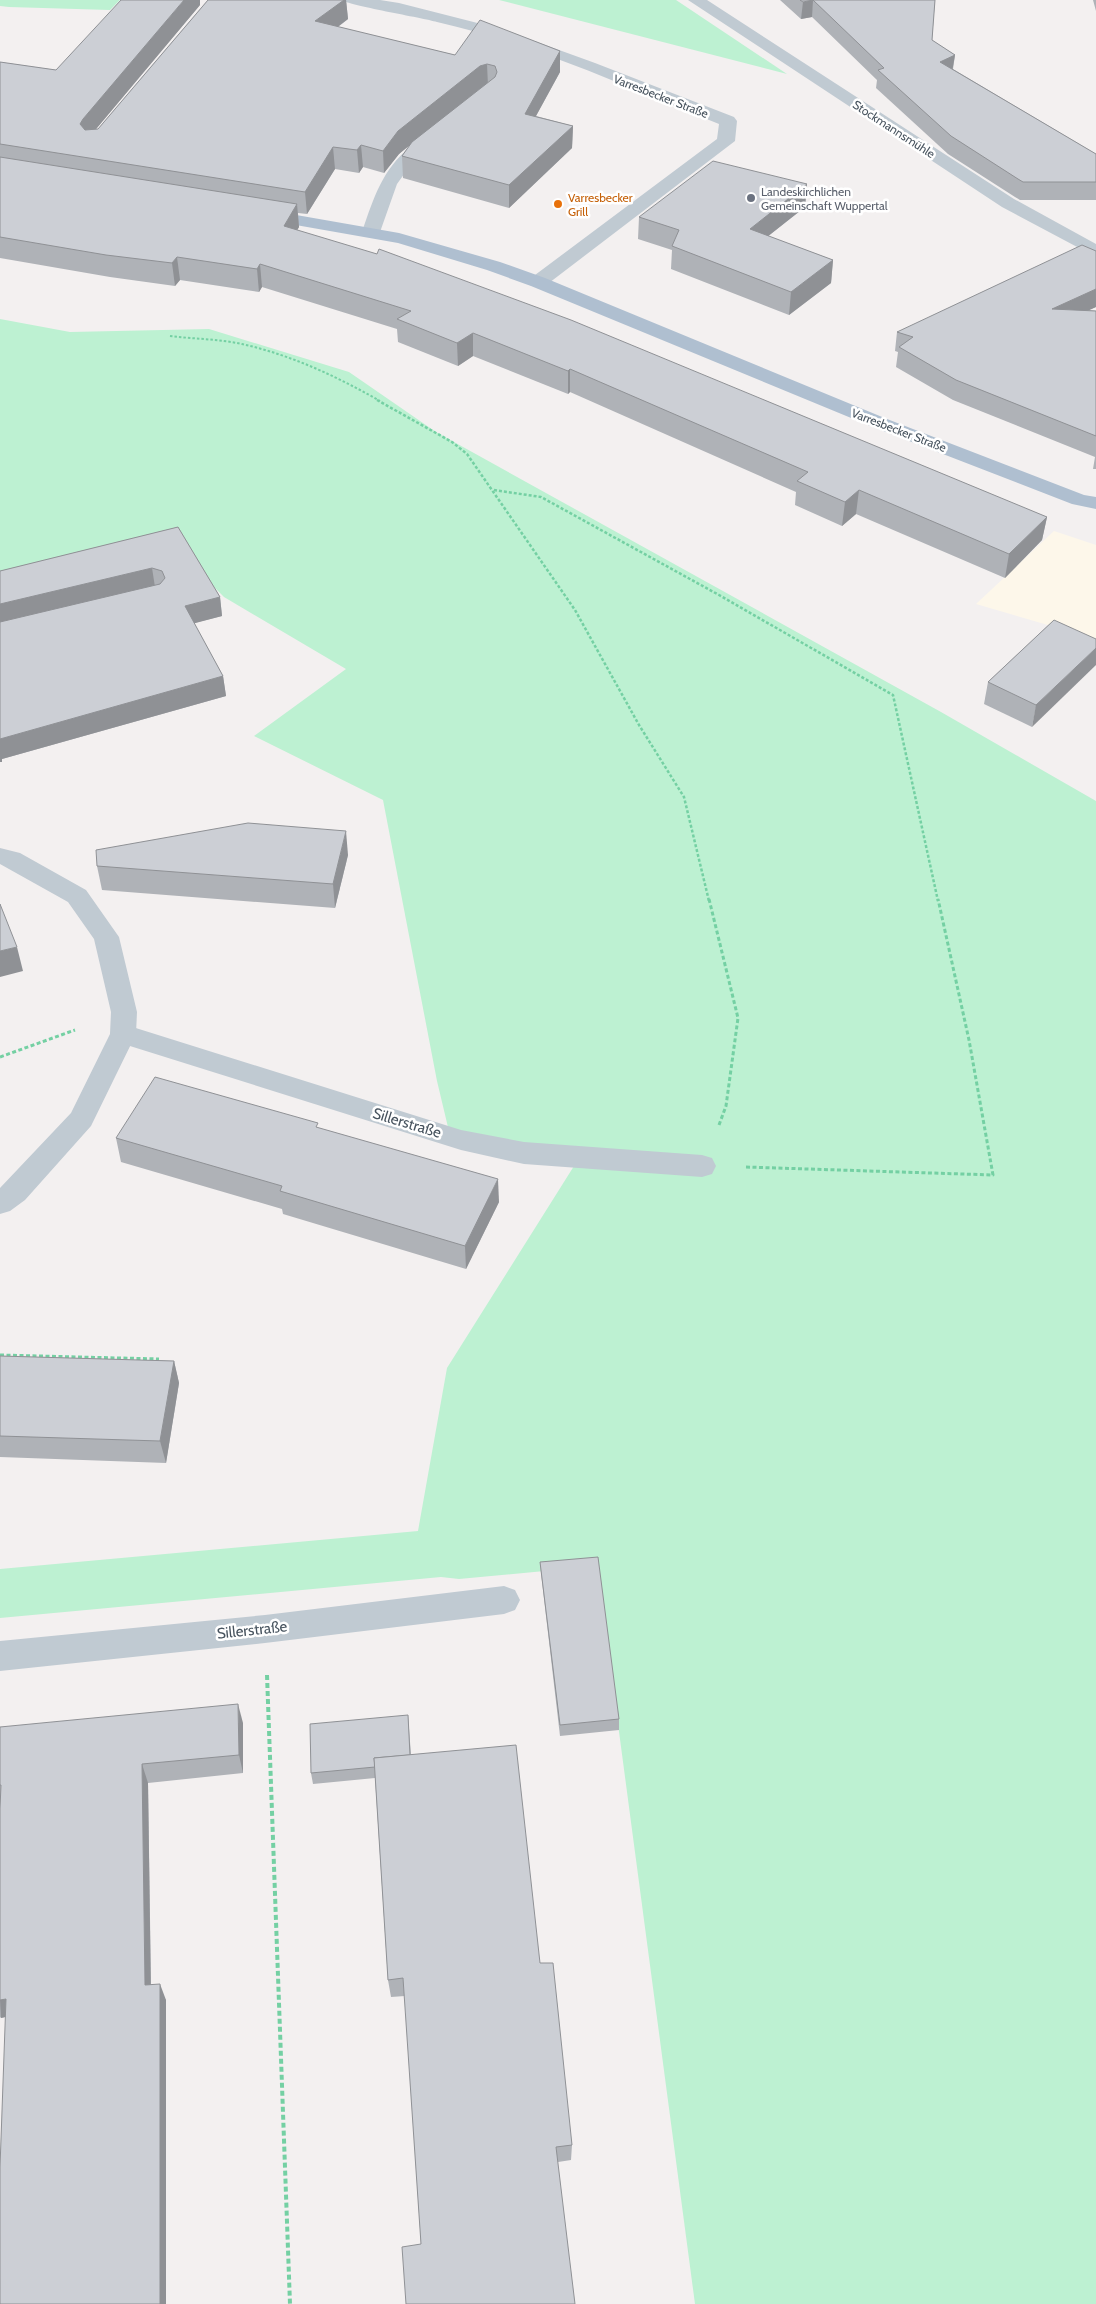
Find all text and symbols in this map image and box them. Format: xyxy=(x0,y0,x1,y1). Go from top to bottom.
street label: Varresbecker Straße xyxy=(611,71,711,121)
street label: Stockmannsmühle xyxy=(850,97,938,161)
place label: Landeskirchlichen Gemeinschaft Wuppertal xyxy=(761,184,888,213)
place label: Varresbecker Grill xyxy=(568,190,633,219)
marker: Landeskirchlichen Gemeinschaft Wuppertal xyxy=(745,192,757,204)
marker: Varresbecker Grill xyxy=(552,198,564,210)
street label: Varresbecker Straße xyxy=(849,405,949,455)
street label: Sillerstraße xyxy=(371,1104,444,1142)
street label: Sillerstraße xyxy=(216,1617,288,1643)

